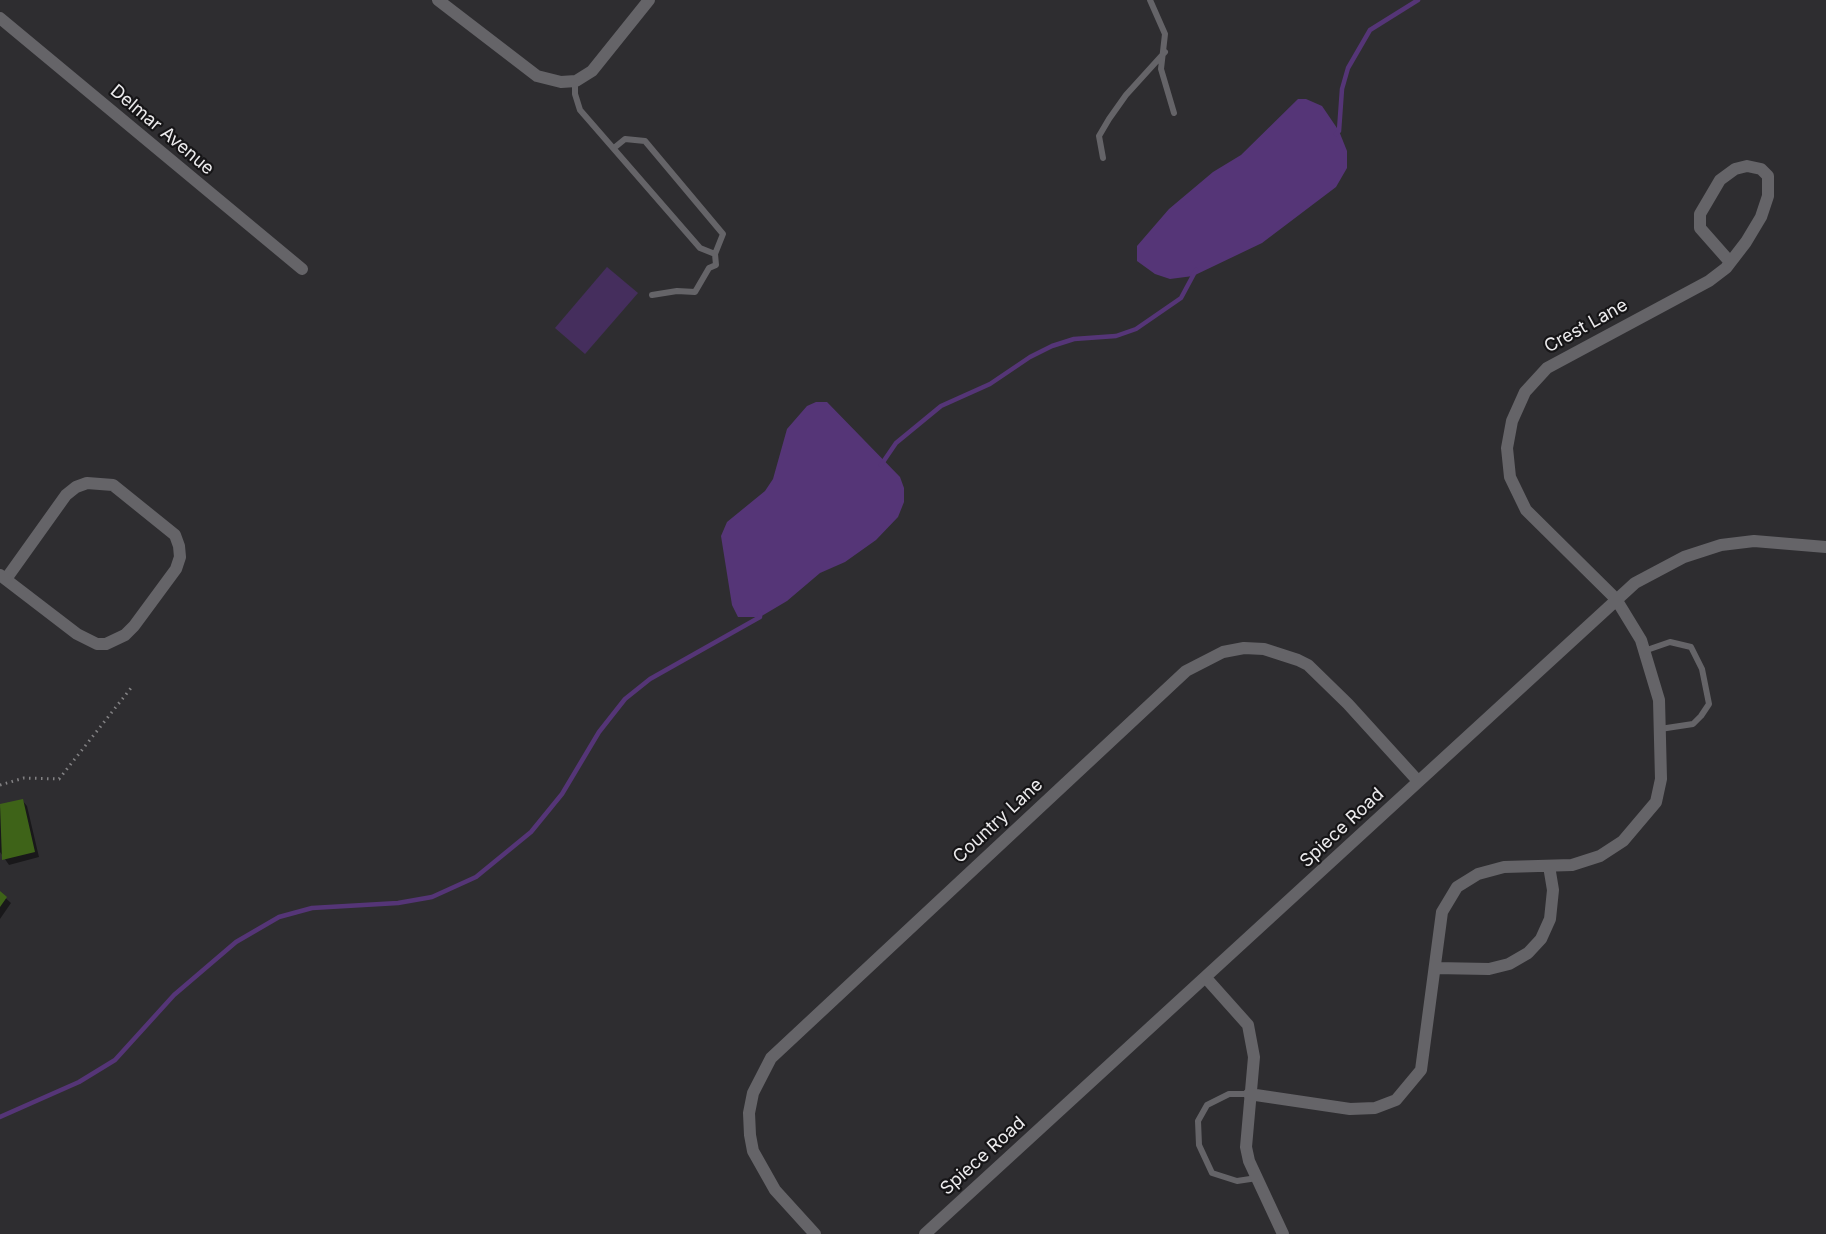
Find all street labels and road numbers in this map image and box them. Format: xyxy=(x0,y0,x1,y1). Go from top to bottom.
street label: Delmar Avenue xyxy=(106,80,218,180)
street label: Crest Lane xyxy=(1541,294,1631,358)
street label: Country Lane xyxy=(949,774,1047,868)
street label: Spiece Road xyxy=(1296,784,1388,872)
street label: Spiece Road xyxy=(936,1112,1030,1200)

